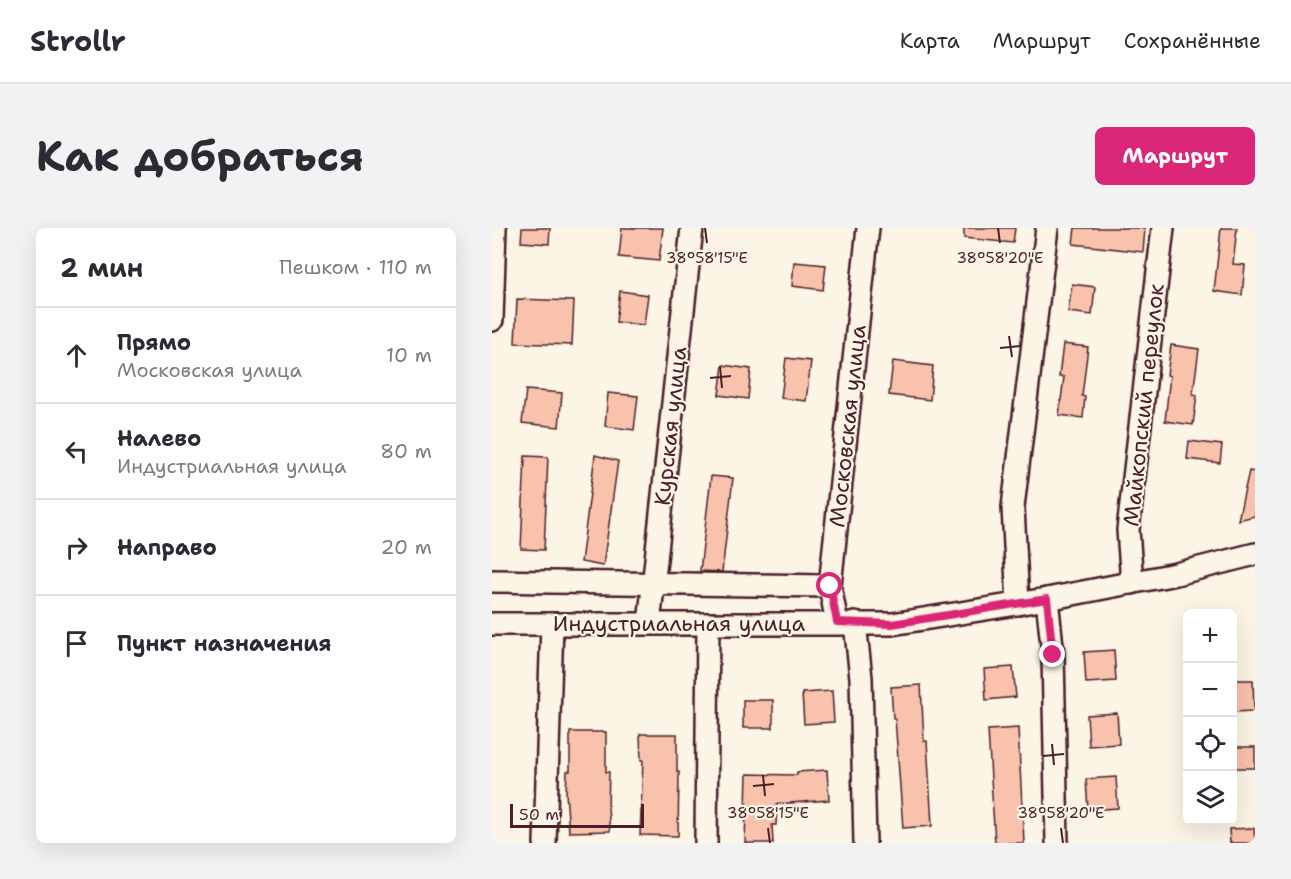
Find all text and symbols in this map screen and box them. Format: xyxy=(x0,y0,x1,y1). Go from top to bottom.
text: Strollr xyxy=(30,22,126,60)
text: Карта xyxy=(900,27,960,55)
text: Маршрут xyxy=(993,27,1091,55)
text: Сохранённые xyxy=(1124,27,1261,55)
button: Маршрут xyxy=(1095,127,1255,185)
text: Как добраться xyxy=(36,128,364,184)
text: 38°58'15"E xyxy=(666,248,748,268)
text: 38°58'20"E xyxy=(957,248,1043,268)
text: 2 мин xyxy=(60,250,143,285)
text: Пешком · 110 m xyxy=(279,254,432,280)
street label: Майкопский переулок xyxy=(1116,282,1171,528)
street label: Московская улица xyxy=(822,323,873,529)
text: Прямо xyxy=(117,328,191,357)
icon: ahead xyxy=(60,339,93,372)
text: 10 m xyxy=(386,342,432,368)
street label: Курская улица xyxy=(648,345,693,507)
text: Московская улица xyxy=(117,357,302,383)
text: Налево xyxy=(117,424,201,453)
icon: left xyxy=(60,435,93,468)
text: 80 m xyxy=(380,438,432,464)
text: Индустриальная улица xyxy=(117,453,346,479)
icon: right xyxy=(60,531,93,564)
text: Направо xyxy=(117,533,217,562)
text: 20 m xyxy=(381,534,432,560)
route start xyxy=(816,572,842,598)
street label: Индустриальная улица xyxy=(553,609,805,638)
map controls xyxy=(1183,609,1237,825)
button: + xyxy=(1183,609,1237,663)
icon: arrive xyxy=(60,627,93,660)
text: Пункт назначения xyxy=(117,629,331,658)
route end xyxy=(1039,641,1065,667)
button: − xyxy=(1183,663,1237,717)
button: locate xyxy=(1183,717,1237,771)
button: layers xyxy=(1183,771,1237,825)
scale bar xyxy=(510,801,644,828)
text: 38°58'15"E xyxy=(727,803,809,823)
text: 38°58'20"E xyxy=(1018,803,1104,823)
text: 50 m xyxy=(519,804,559,825)

